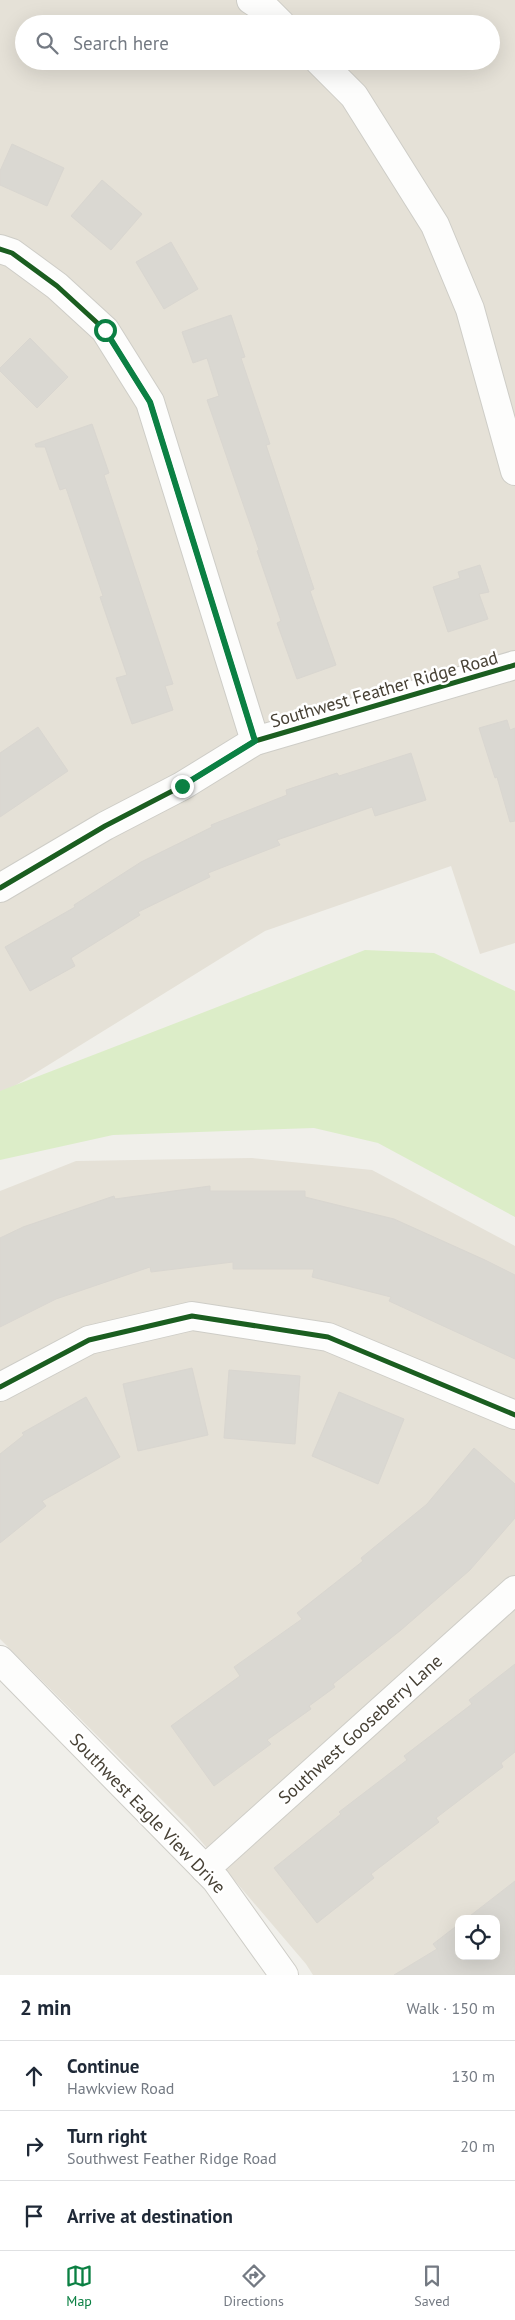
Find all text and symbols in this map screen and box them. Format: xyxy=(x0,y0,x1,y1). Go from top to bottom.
search box xyxy=(15,15,500,70)
icon: search xyxy=(33,29,61,57)
text: Search here xyxy=(73,31,169,55)
route start xyxy=(94,319,117,342)
street label: Southwest Feather Ridge Road xyxy=(267,645,501,733)
route end xyxy=(171,775,194,798)
street label: Southwest Gooseberry Lane xyxy=(273,1649,447,1809)
street label: Southwest Eagle View Drive xyxy=(65,1728,231,1898)
map controls xyxy=(455,1915,500,1960)
button: locate xyxy=(455,1915,500,1960)
text: 2 min xyxy=(20,1994,71,2021)
text: Walk · 150 m xyxy=(406,1998,495,2018)
text: Continue xyxy=(67,2054,139,2078)
icon: ahead xyxy=(20,2062,48,2090)
text: 130 m xyxy=(452,2066,495,2086)
text: Hawkview Road xyxy=(67,2078,174,2098)
text: Turn right xyxy=(67,2124,147,2148)
icon: right xyxy=(20,2132,48,2160)
text: 20 m xyxy=(460,2136,495,2156)
text: Southwest Feather Ridge Road xyxy=(67,2148,277,2168)
icon: arrive xyxy=(20,2202,48,2230)
text: Arrive at destination xyxy=(67,2204,233,2228)
tab: Map xyxy=(65,2262,93,2310)
tab: Directions xyxy=(223,2262,284,2310)
tab: Saved xyxy=(414,2262,450,2310)

